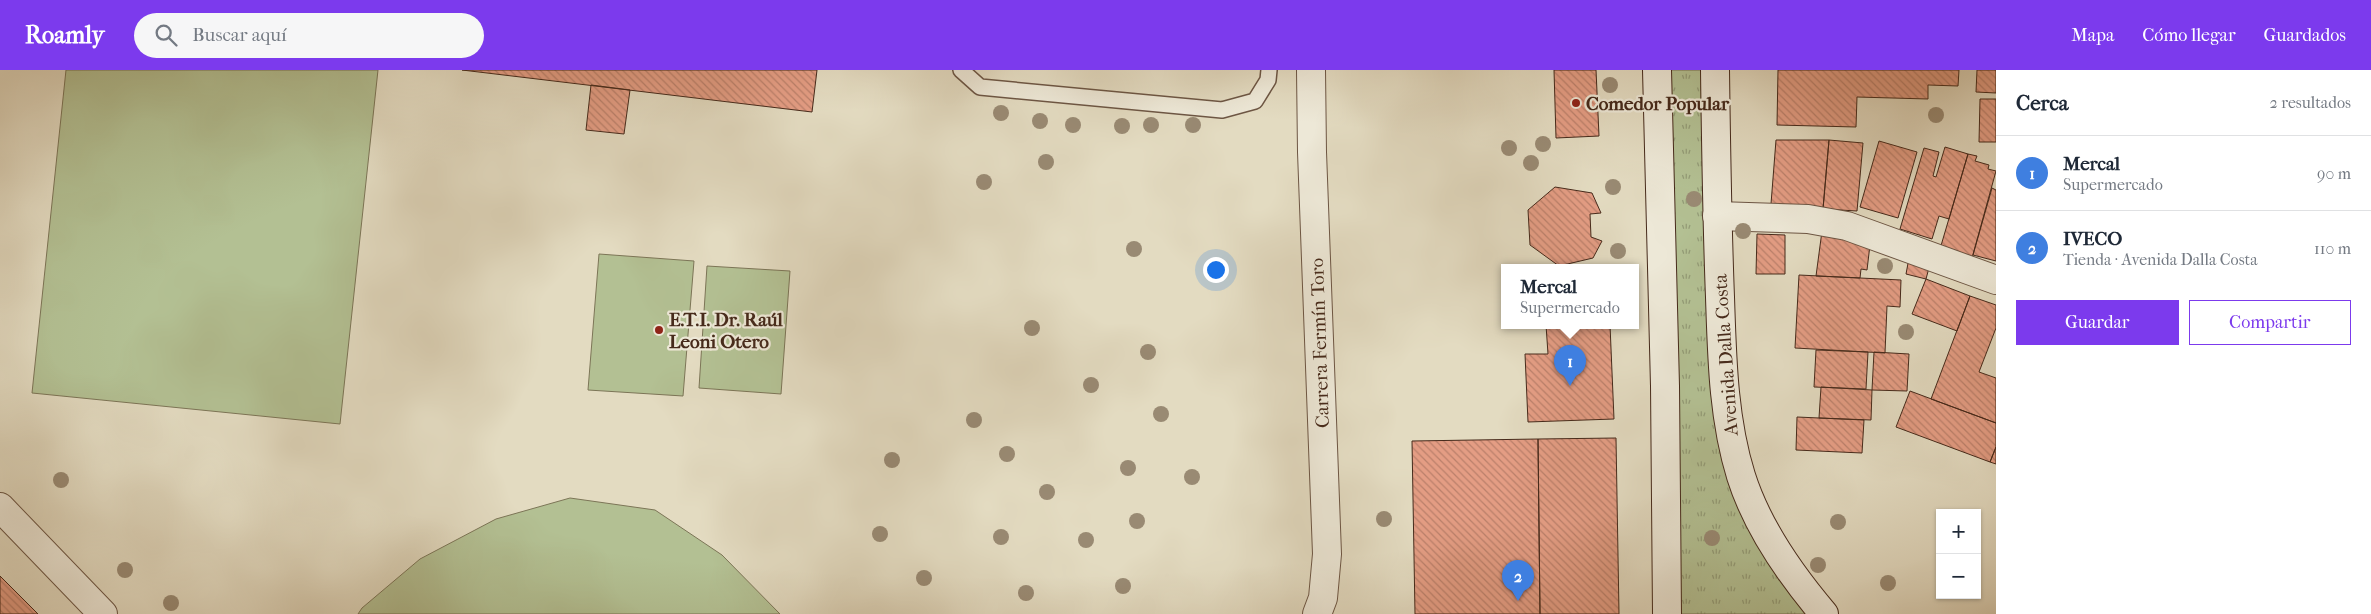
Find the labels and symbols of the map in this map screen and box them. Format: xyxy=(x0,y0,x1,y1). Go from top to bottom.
place label: Comedor Popular xyxy=(1586,93,1730,115)
marker: Comedor Popular xyxy=(1570,97,1582,109)
your location xyxy=(1203,257,1229,283)
street label: Carrera Fermín Toro xyxy=(1306,257,1334,428)
street label: Avenida Dalla Costa xyxy=(1709,273,1743,437)
place label: E.T.I. Dr. Raúl Leoni Otero xyxy=(669,309,784,353)
marker: E.T.I. Dr. Raúl Leoni Otero xyxy=(653,324,665,336)
pin: 1 xyxy=(1554,345,1586,386)
pin: 2 xyxy=(1502,560,1534,601)

